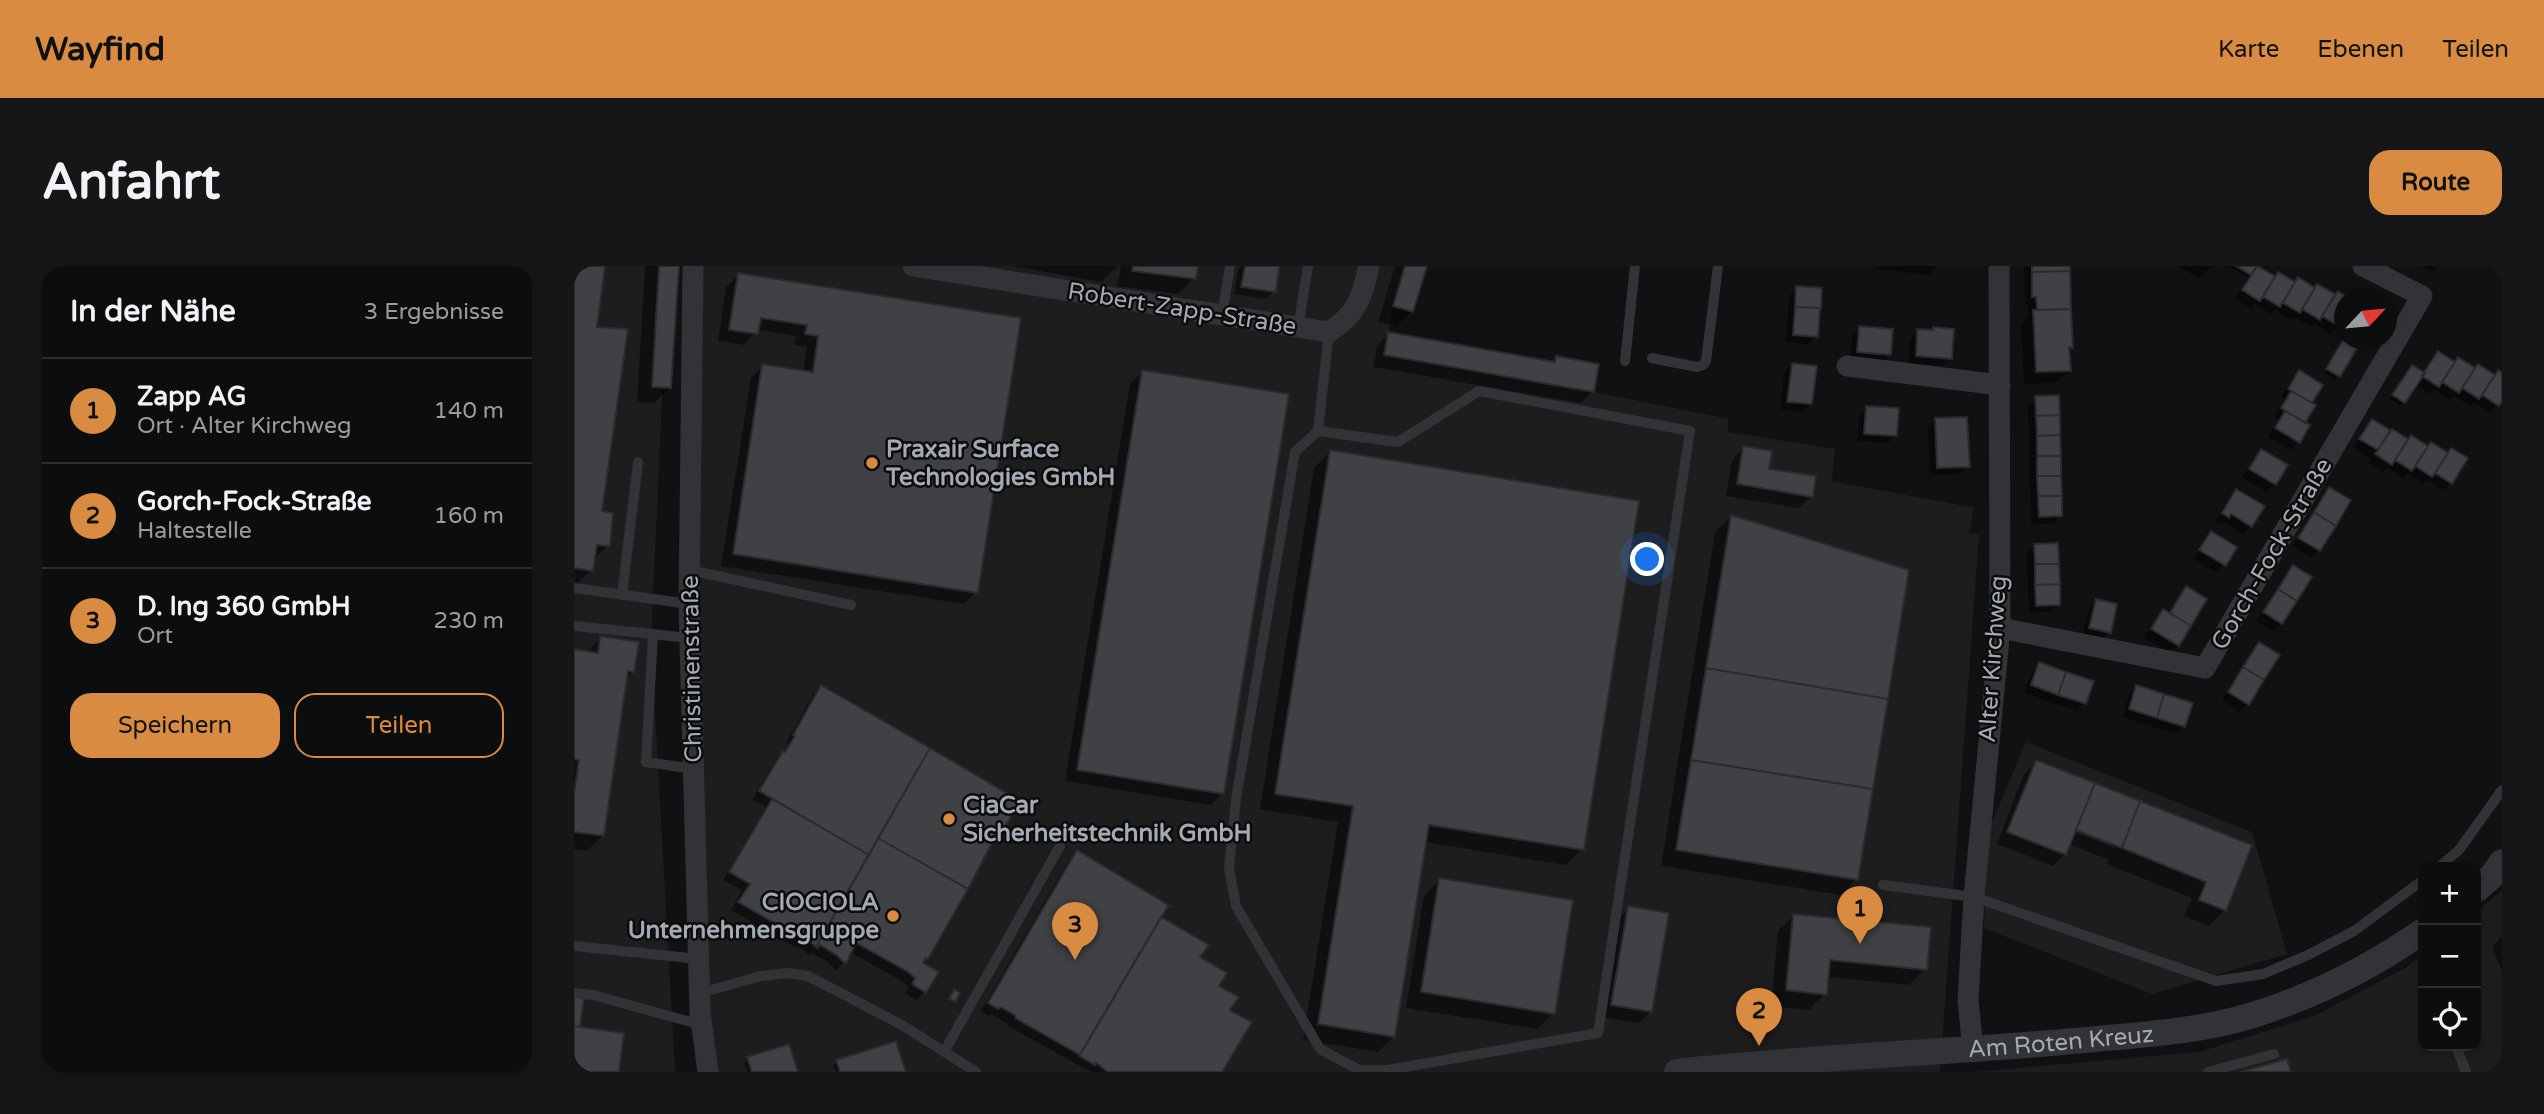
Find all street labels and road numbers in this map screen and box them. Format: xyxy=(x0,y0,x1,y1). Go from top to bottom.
street label: Robert-Zapp-Straße xyxy=(1066,277,1298,341)
street label: Gorch-Fock-Straße xyxy=(2205,453,2339,655)
street label: Alter Kirchweg xyxy=(1973,574,2013,744)
street label: Christinenstraße xyxy=(676,575,708,763)
street label: Am Roten Kreuz xyxy=(1967,1019,2155,1064)

